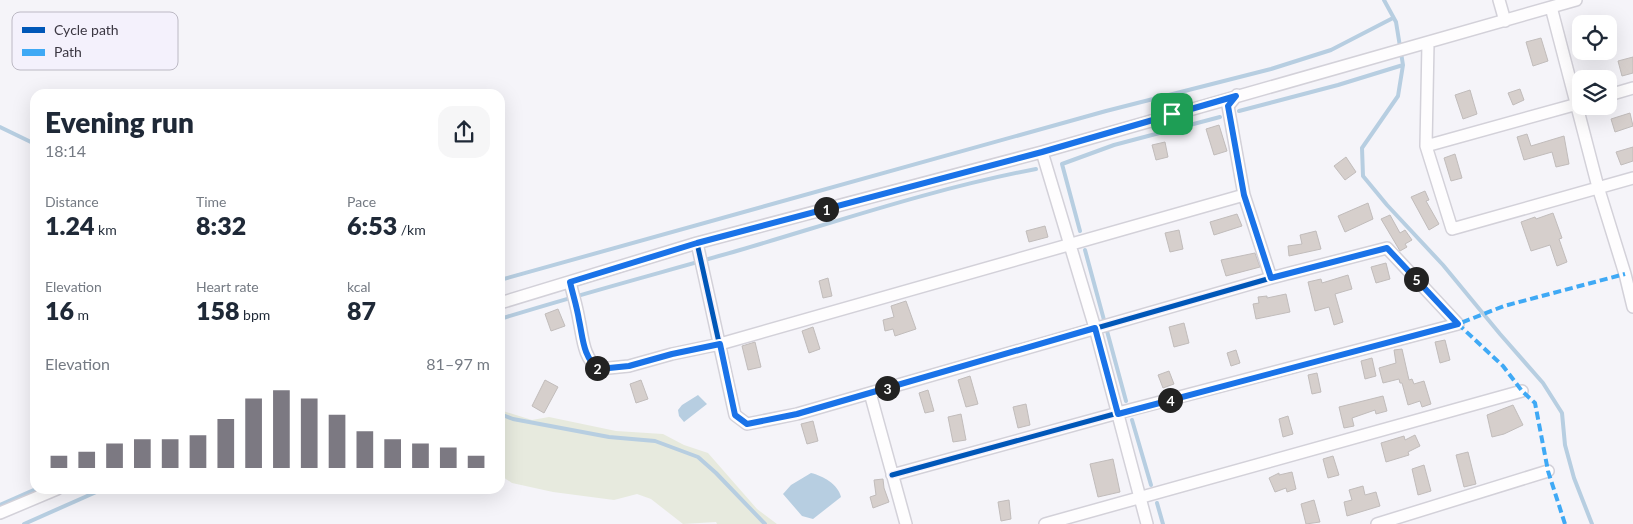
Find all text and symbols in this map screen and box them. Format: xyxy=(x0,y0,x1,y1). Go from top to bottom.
legend xyxy=(12,12,178,70)
map controls xyxy=(1572,15,1617,115)
button: locate xyxy=(1572,15,1617,60)
text: Cycle path xyxy=(54,21,119,38)
text: Path xyxy=(54,43,82,60)
button: layers xyxy=(1572,70,1617,115)
pin xyxy=(1151,93,1193,135)
icon: arrive xyxy=(1158,100,1186,128)
text: Evening run xyxy=(45,105,194,139)
button: share xyxy=(438,106,490,158)
text: 18:14 xyxy=(45,141,86,160)
text: Distance xyxy=(45,193,99,210)
text: Time xyxy=(196,193,227,210)
text: Pace xyxy=(347,193,376,210)
pin: 1 xyxy=(814,196,838,222)
text: 1 xyxy=(822,201,831,218)
text: 1.24 xyxy=(45,210,94,240)
text: 8:32 xyxy=(196,210,246,240)
text: 6:53 xyxy=(347,210,397,240)
text: km xyxy=(94,221,117,238)
text: /km xyxy=(397,221,426,238)
pin: 5 xyxy=(1404,266,1428,292)
text: 5 xyxy=(1412,271,1421,288)
text: Elevation xyxy=(45,278,102,295)
text: Heart rate xyxy=(196,278,259,295)
text: kcal xyxy=(347,278,371,295)
text: 16 xyxy=(45,295,74,325)
text: 158 xyxy=(196,295,240,325)
text: 87 xyxy=(347,295,376,325)
text: m xyxy=(74,306,89,323)
text: bpm xyxy=(240,306,270,323)
text: Elevation xyxy=(45,354,110,373)
text: 81–97 m xyxy=(426,354,490,373)
pin: 2 xyxy=(584,356,610,380)
text: 2 xyxy=(593,360,602,377)
pin: 3 xyxy=(874,376,900,400)
text: 3 xyxy=(883,380,892,397)
pin: 4 xyxy=(1158,388,1182,412)
text: 4 xyxy=(1166,392,1175,409)

